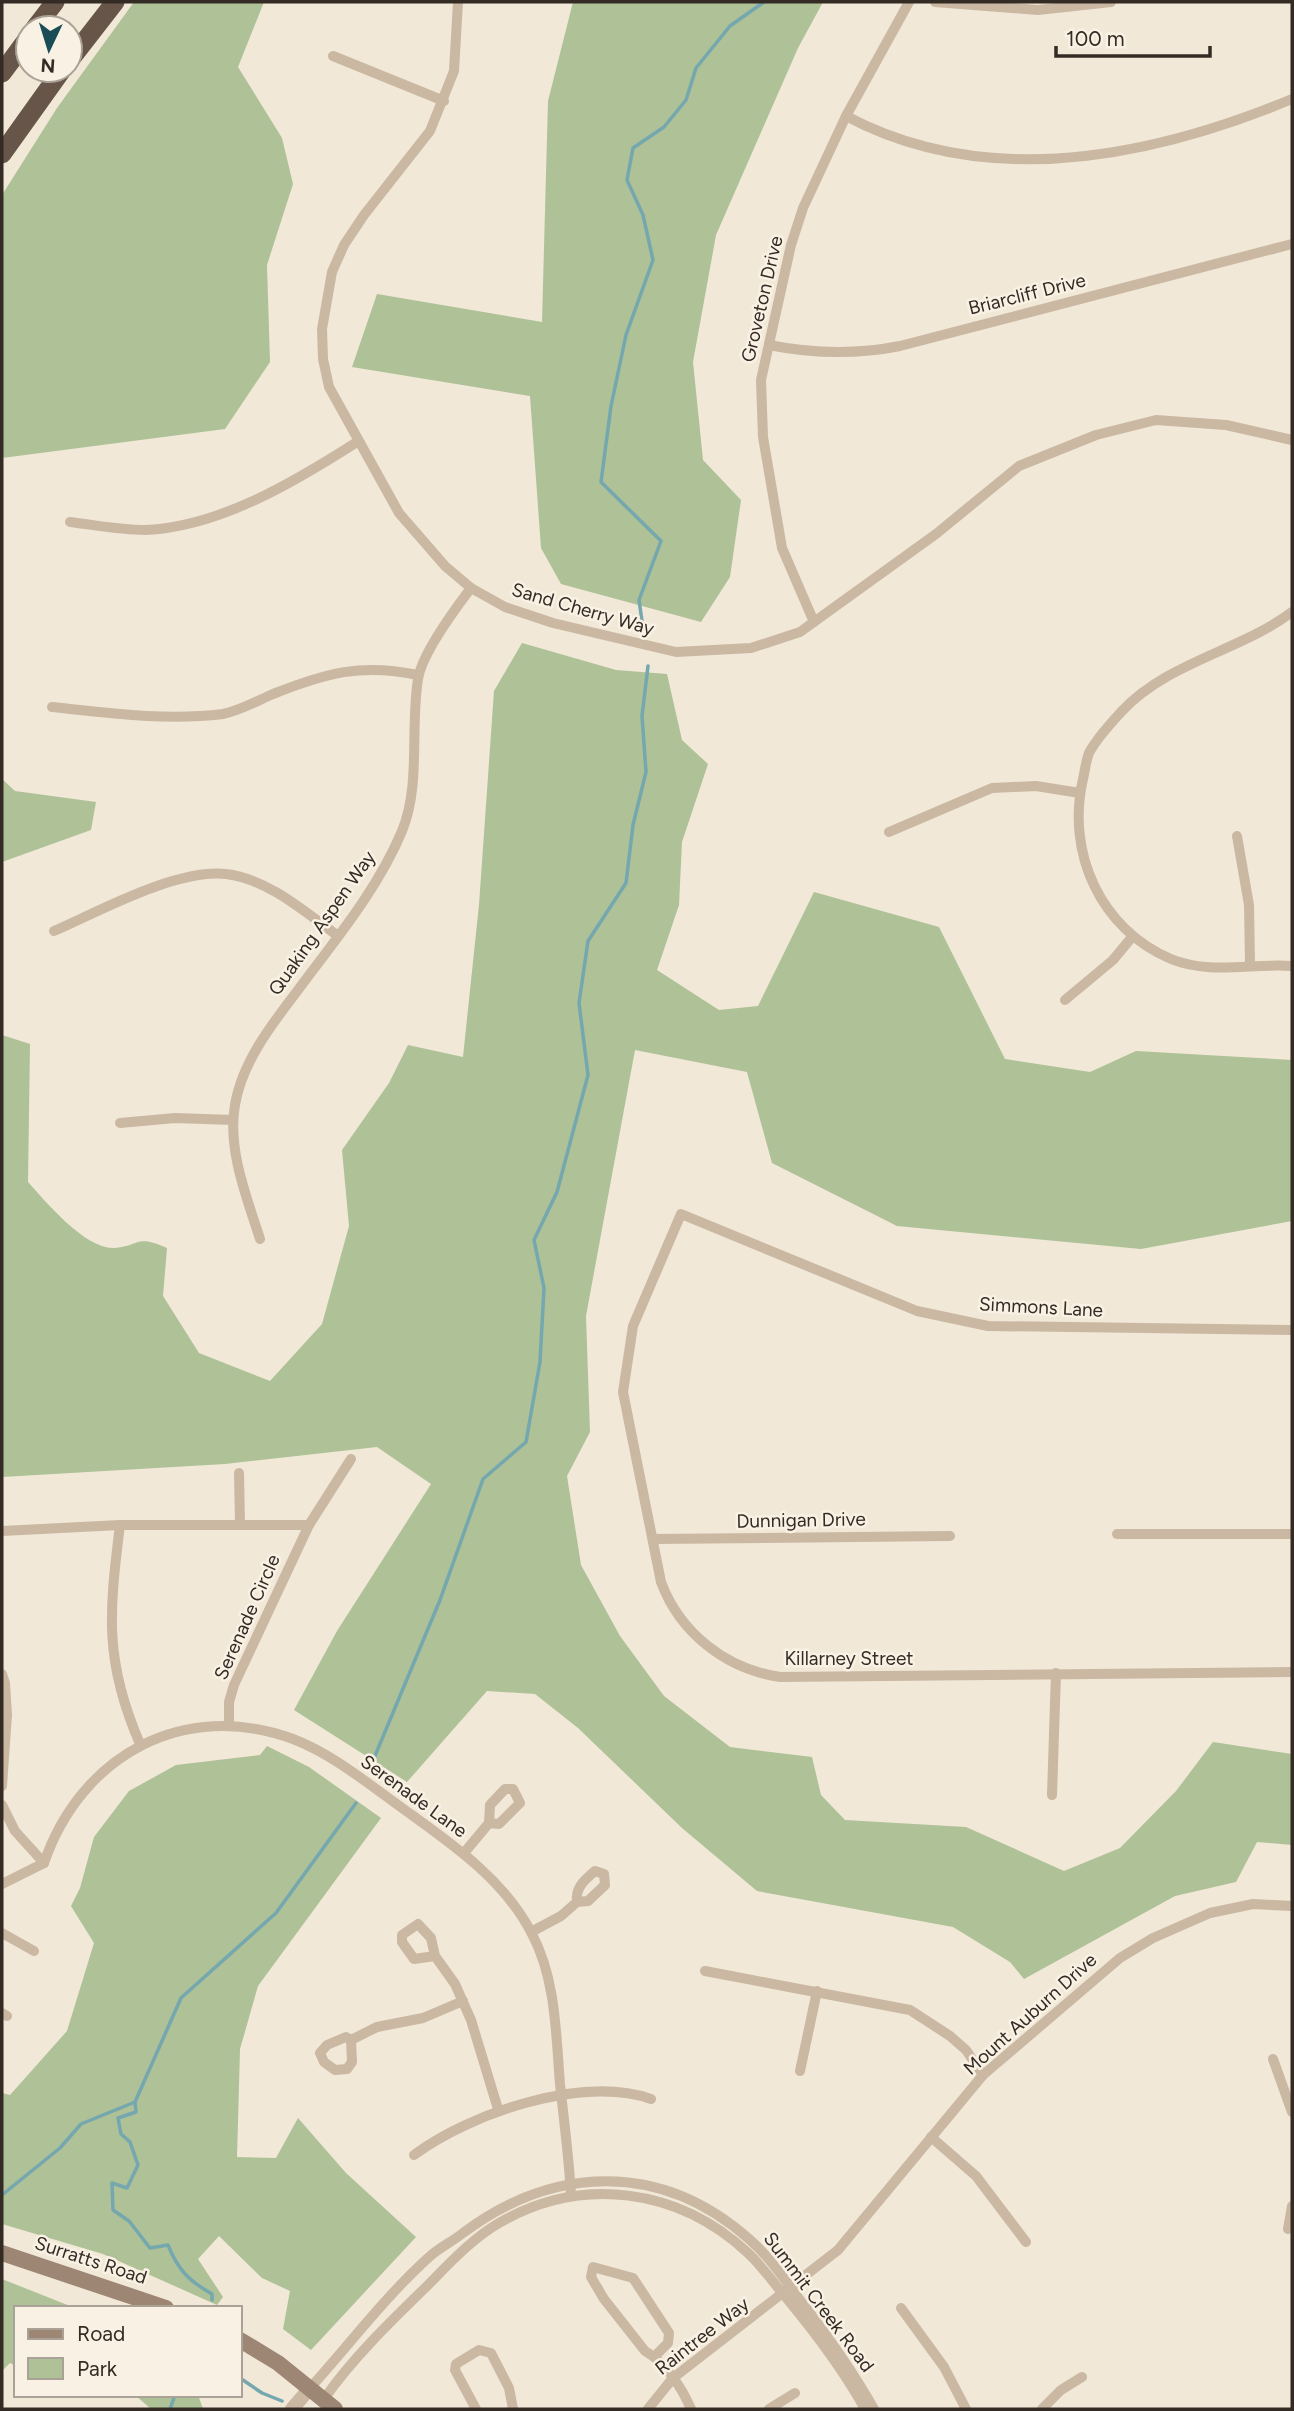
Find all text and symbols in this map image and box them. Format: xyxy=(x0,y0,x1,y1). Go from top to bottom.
north arrow xyxy=(14,14,84,84)
scale bar xyxy=(1056,14,1210,58)
text: 100 m xyxy=(1066,26,1125,51)
text: N xyxy=(40,53,56,77)
street label: Groveton Drive xyxy=(736,234,788,364)
street label: Briarcliff Drive xyxy=(966,268,1088,320)
street label: Sand Cherry Way xyxy=(509,578,657,640)
street label: Quaking Aspen Way xyxy=(264,846,380,1000)
street label: Simmons Lane xyxy=(978,1292,1104,1322)
street label: Dunnigan Drive xyxy=(736,1507,866,1533)
street label: Serenade Circle xyxy=(209,1551,285,1683)
street label: Killarney Street xyxy=(784,1647,914,1670)
street label: Serenade Lane xyxy=(356,1750,472,1842)
street label: Mount Auburn Drive xyxy=(959,1948,1101,2080)
street label: Summit Creek Road xyxy=(759,2227,879,2377)
street label: Surratts Road xyxy=(32,2231,150,2289)
street label: Raintree Way xyxy=(651,2292,753,2380)
legend xyxy=(14,2306,242,2397)
text: Road xyxy=(77,2321,125,2346)
text: Park xyxy=(77,2356,118,2381)

